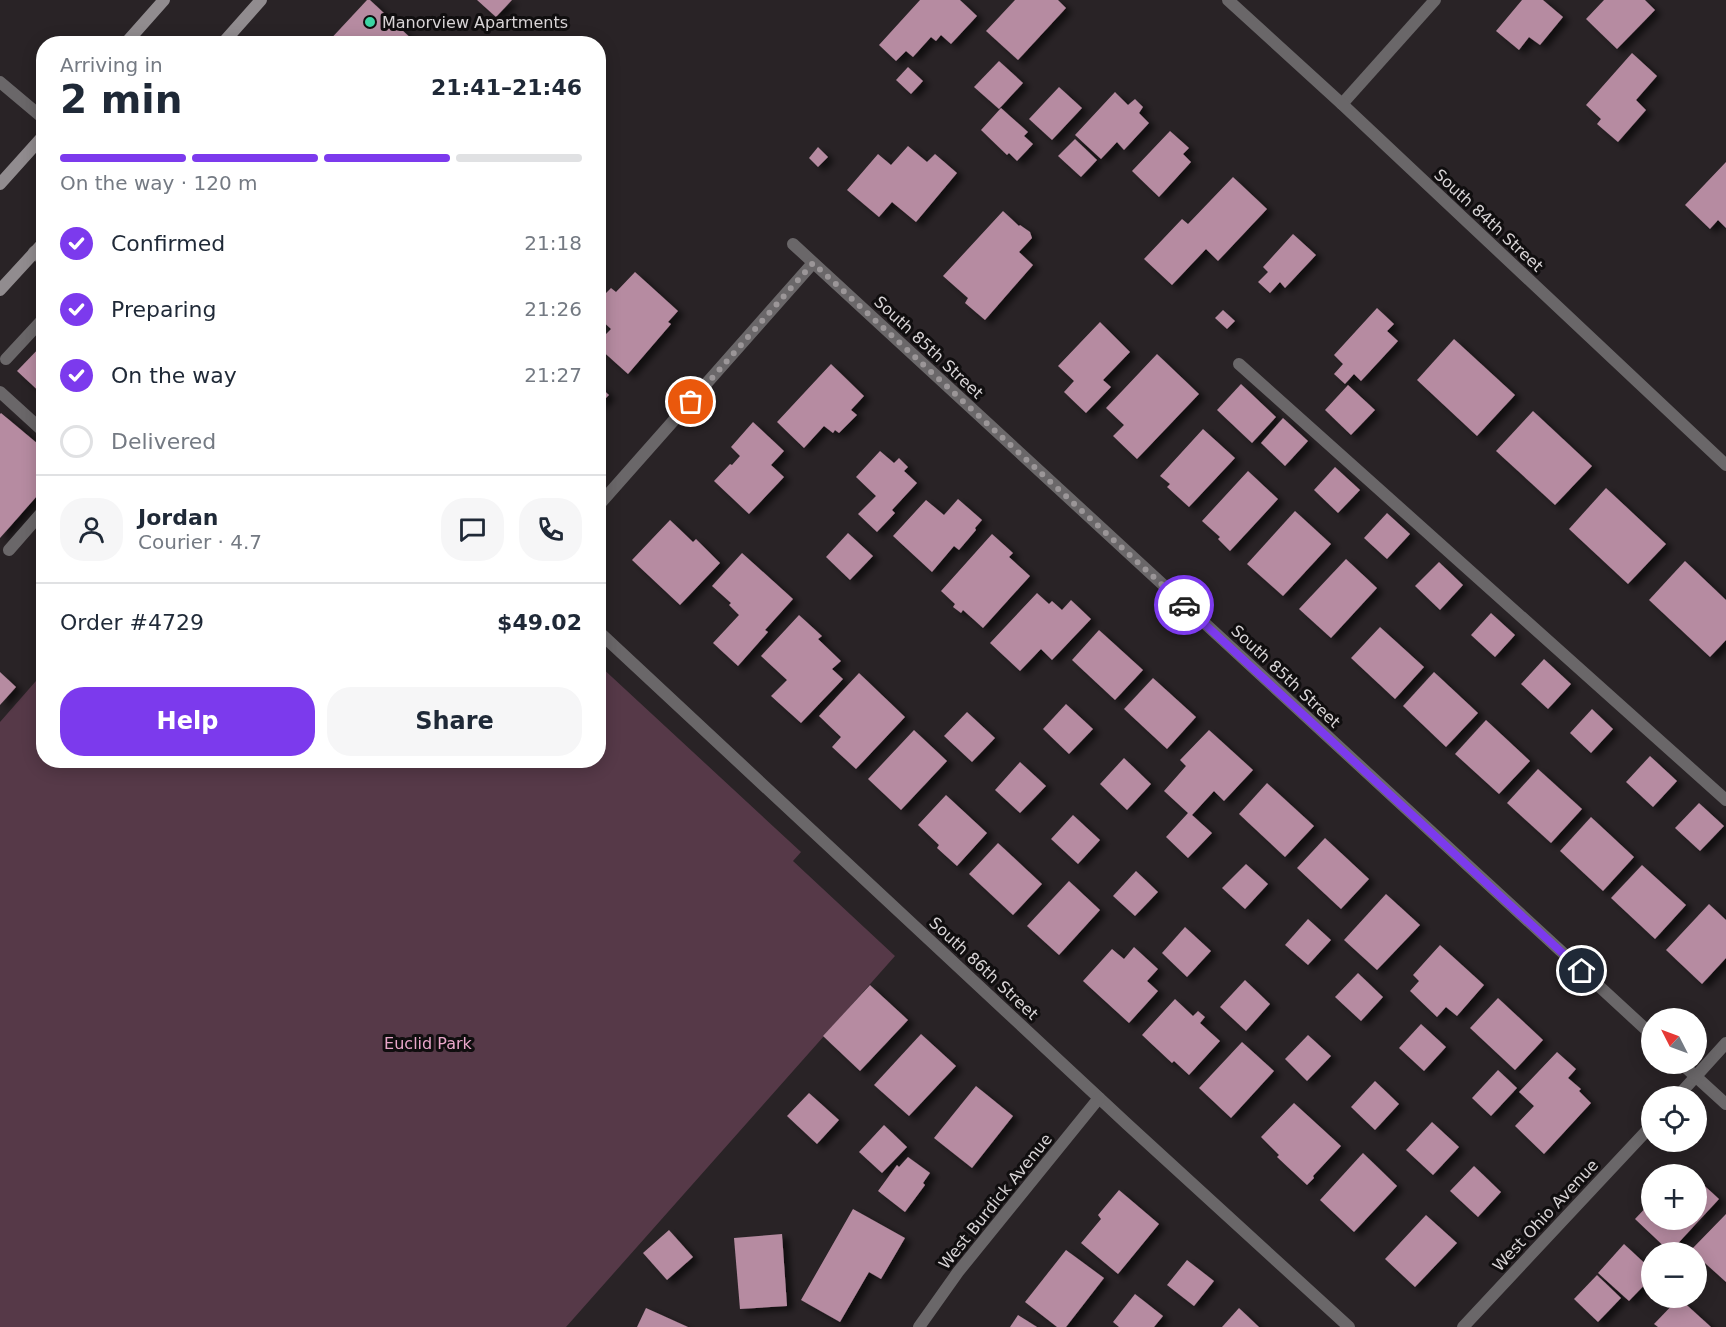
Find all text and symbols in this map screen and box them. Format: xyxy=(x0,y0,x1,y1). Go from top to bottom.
place label: Manorview Apartments xyxy=(382,13,568,32)
marker: Manorview Apartments xyxy=(363,15,377,29)
text: Arriving in xyxy=(60,53,163,77)
text: 21:41–21:46 xyxy=(431,75,582,100)
text: 2 min xyxy=(60,77,182,122)
street label: South 84th Street xyxy=(1430,165,1547,276)
text: On the way · 120 m xyxy=(60,171,258,195)
icon: check xyxy=(60,227,93,260)
text: Confirmed xyxy=(111,231,225,256)
text: 21:18 xyxy=(524,231,582,255)
street label: South 85th Street xyxy=(870,292,987,403)
icon: check xyxy=(60,293,93,326)
text: Preparing xyxy=(111,297,217,322)
text: 21:26 xyxy=(524,297,582,321)
icon: check xyxy=(60,359,93,392)
text: On the way xyxy=(111,363,237,388)
text: 21:27 xyxy=(524,363,582,387)
pin xyxy=(665,376,716,427)
icon: bag xyxy=(674,385,707,418)
text: Delivered xyxy=(111,429,216,454)
button: person xyxy=(60,498,123,561)
button: chat xyxy=(441,498,504,561)
button: phone xyxy=(519,498,582,561)
text: Jordan xyxy=(138,505,218,530)
text: Courier · 4.7 xyxy=(138,530,262,554)
courier xyxy=(1154,575,1214,635)
icon: car xyxy=(1168,589,1201,622)
text: Order #4729 xyxy=(60,610,204,635)
text: $49.02 xyxy=(497,610,582,635)
street label: South 85th Street xyxy=(1227,621,1344,732)
button: Help xyxy=(60,687,315,756)
button: Share xyxy=(327,687,582,756)
street label: South 86th Street xyxy=(925,913,1042,1024)
pin xyxy=(1556,945,1607,996)
icon: home xyxy=(1565,954,1598,987)
north arrow xyxy=(1641,1008,1707,1074)
map controls xyxy=(1641,1008,1707,1308)
park label: Euclid Park xyxy=(384,1034,473,1053)
button: locate xyxy=(1641,1086,1707,1152)
street label: West Burdick Avenue xyxy=(935,1130,1056,1273)
street label: West Ohio Avenue xyxy=(1489,1156,1602,1275)
button: + xyxy=(1641,1164,1707,1230)
button: − xyxy=(1641,1242,1707,1308)

